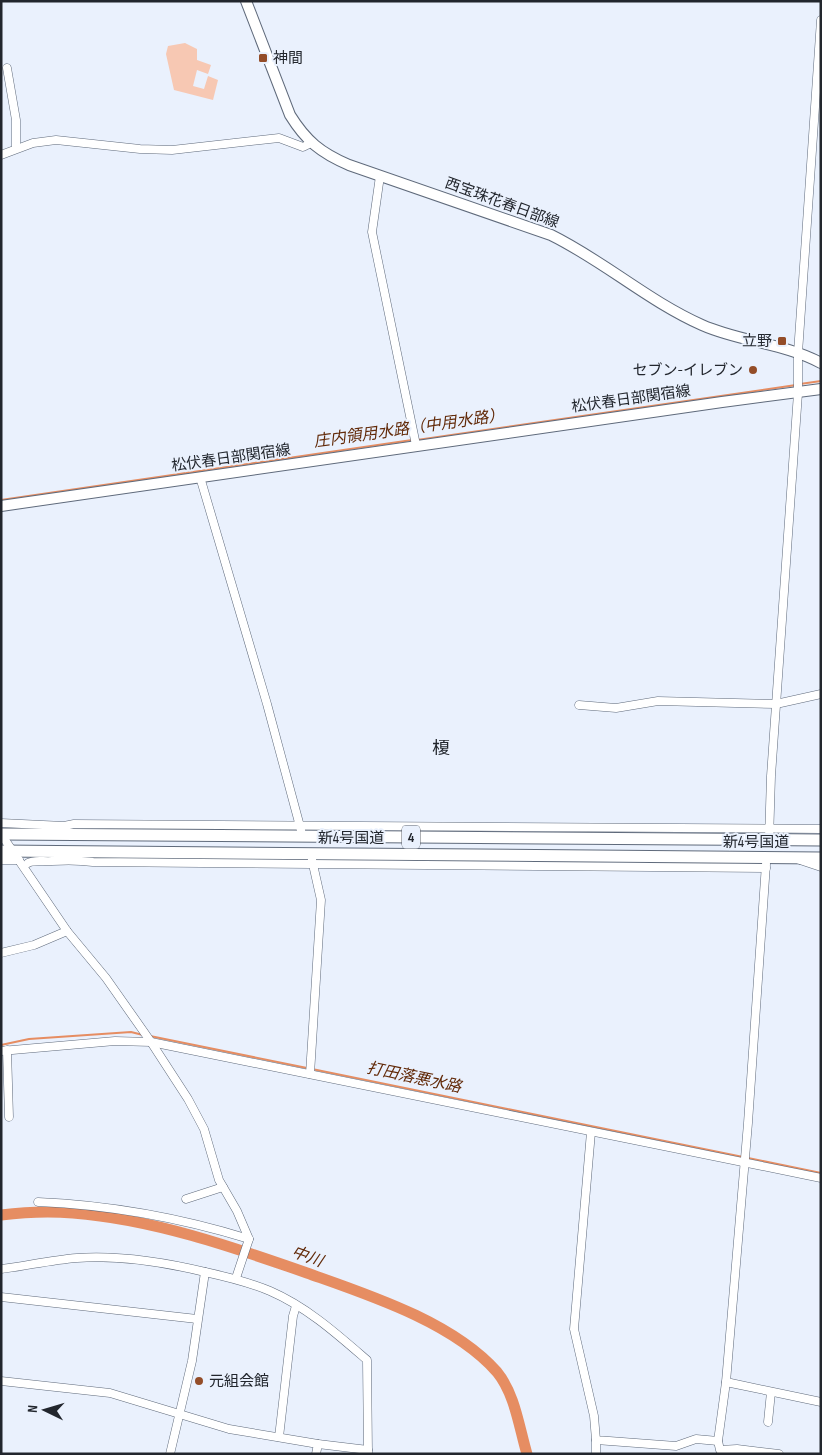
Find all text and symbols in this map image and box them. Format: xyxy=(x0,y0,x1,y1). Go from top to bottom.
place label: 神間 xyxy=(273,49,303,68)
marker: 神間 xyxy=(257,52,269,64)
street label: 西宝珠花春日部線 xyxy=(442,174,562,232)
place label: 立野 xyxy=(742,332,772,351)
marker: 立野 xyxy=(776,335,788,347)
place label: セブン-イレブン xyxy=(632,361,743,380)
marker: セブン-イレブン xyxy=(747,364,759,376)
street label: 松伏春日部関宿線 xyxy=(570,381,692,417)
water label: 庄内領用水路（中用水路） xyxy=(313,406,505,452)
street label: 松伏春日部関宿線 xyxy=(170,440,292,476)
district label: 榎 xyxy=(432,738,450,759)
road number: 4 xyxy=(402,826,420,849)
street label: 新4号国道 xyxy=(318,829,384,848)
street label: 新4号国道 xyxy=(723,833,789,852)
water label: 打田落悪水路 xyxy=(365,1059,465,1098)
water label: 中川 xyxy=(289,1243,327,1272)
place label: 元組会館 xyxy=(209,1372,269,1391)
marker: 元組会館 xyxy=(193,1375,205,1387)
north arrow xyxy=(20,1385,70,1435)
text: N xyxy=(24,1404,41,1413)

